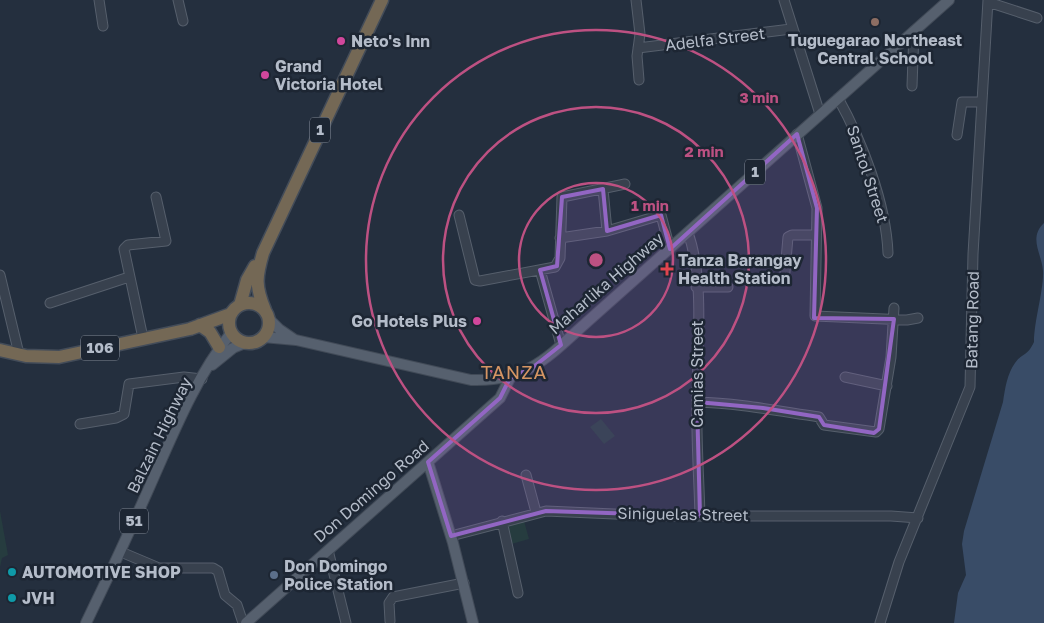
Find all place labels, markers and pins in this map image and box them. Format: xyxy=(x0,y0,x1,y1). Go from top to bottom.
marker: Tuguegarao Northeast Central School xyxy=(869,16,881,28)
place label: Tuguegarao Northeast Central School xyxy=(788,30,962,68)
place label: Neto's Inn xyxy=(351,31,430,51)
marker: Neto's Inn xyxy=(335,35,347,47)
place label: Grand Victoria Hotel xyxy=(275,56,383,94)
marker: Grand Victoria Hotel xyxy=(259,69,271,81)
place label: Tanza Barangay Health Station xyxy=(678,250,802,288)
centre of rings xyxy=(587,251,605,269)
marker: Tanza Barangay Health Station xyxy=(660,262,674,276)
place label: Go Hotels Plus xyxy=(351,311,467,331)
marker: Go Hotels Plus xyxy=(471,315,483,327)
place label: Don Domingo Police Station xyxy=(284,556,393,594)
place label: AUTOMOTIVE SHOP xyxy=(22,562,181,582)
marker: AUTOMOTIVE SHOP xyxy=(6,566,18,578)
marker: Don Domingo Police Station xyxy=(268,569,280,581)
place label: JVH xyxy=(22,588,55,608)
marker: JVH xyxy=(6,592,18,604)

